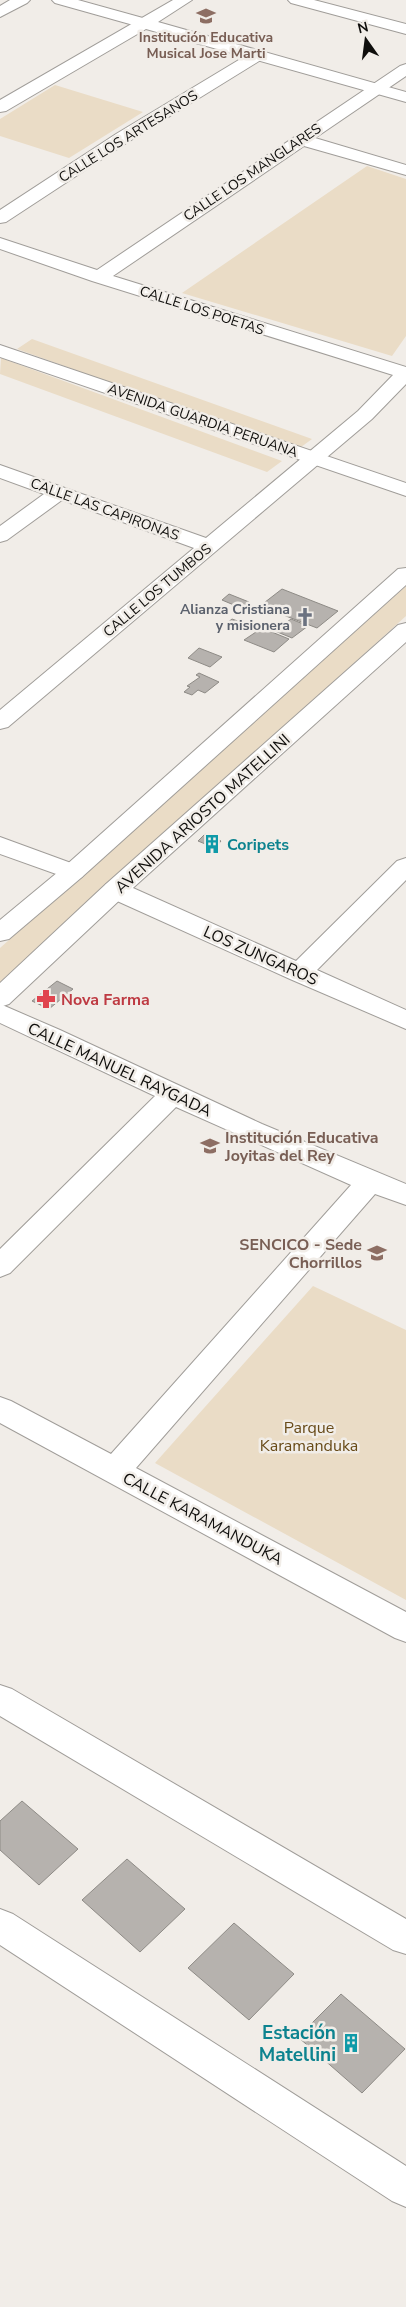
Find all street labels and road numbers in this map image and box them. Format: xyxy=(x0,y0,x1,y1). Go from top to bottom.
street label: CALLE LOS ARTESANOS xyxy=(55,86,202,187)
street label: CALLE LOS MANGLARES xyxy=(180,119,325,226)
street label: CALLE LOS POETAS xyxy=(137,281,267,340)
street label: AVENIDA GUARDIA PERUANA xyxy=(105,379,301,462)
street label: CALLE LAS CAPIRONAS xyxy=(28,474,182,545)
street label: CALLE LOS TUMBOS xyxy=(99,539,216,641)
street label: AVENIDA ARIOSTO MATELLINI xyxy=(110,729,295,898)
street label: LOS ZUNGAROS xyxy=(200,921,322,991)
street label: CALLE MANUEL RAYGADA xyxy=(24,1018,215,1122)
street label: CALLE KARAMANDUKA xyxy=(119,1467,287,1571)

